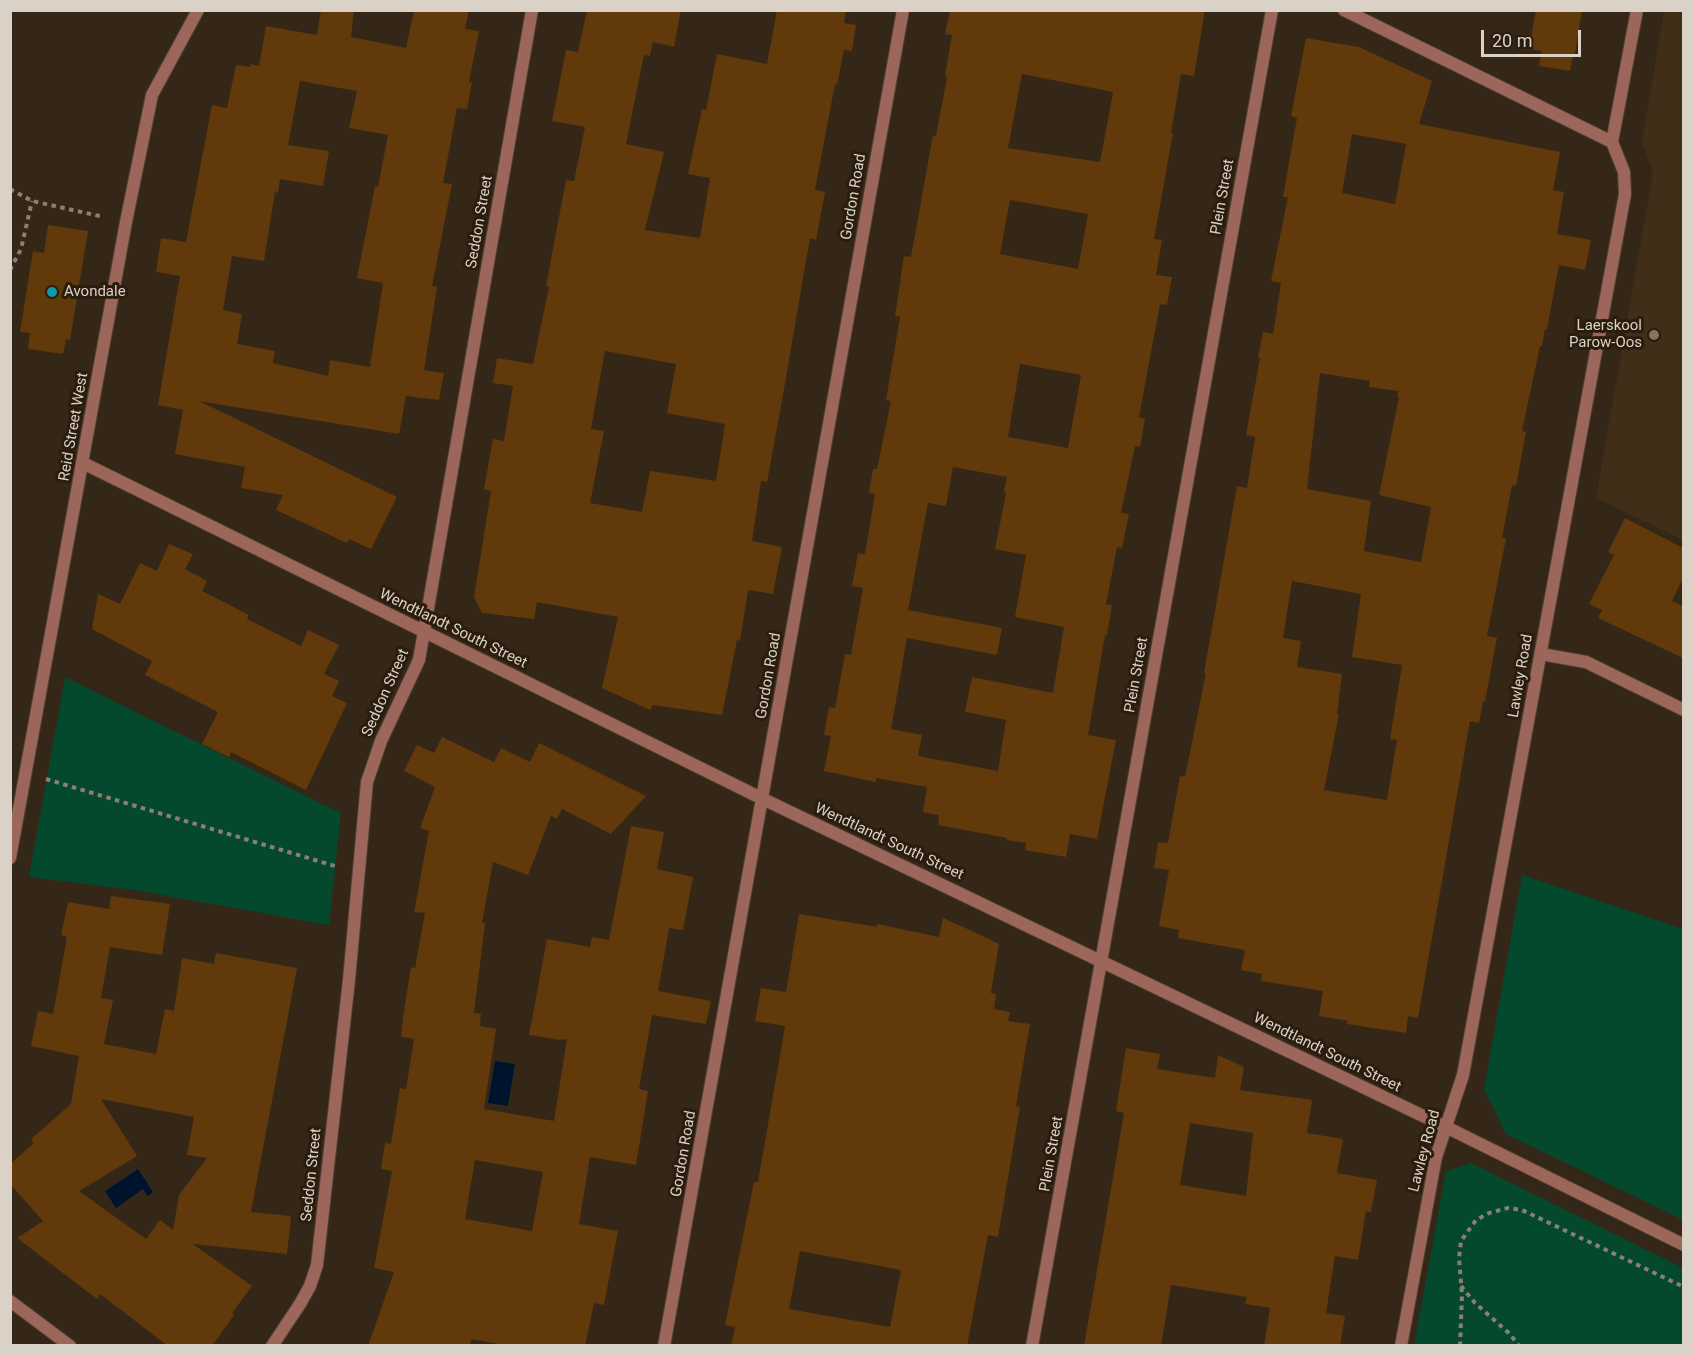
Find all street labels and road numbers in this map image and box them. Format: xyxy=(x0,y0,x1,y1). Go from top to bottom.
street label: Gordon Road xyxy=(838,153,870,241)
street label: Plein Street xyxy=(1208,158,1238,236)
street label: Seddon Street xyxy=(463,174,497,270)
street label: Reid Street West xyxy=(56,371,92,483)
street label: Wendtlandt South Street xyxy=(376,585,530,673)
street label: Gordon Road xyxy=(753,632,785,720)
street label: Lawley Road xyxy=(1505,633,1537,719)
street label: Plein Street xyxy=(1122,636,1152,714)
street label: Seddon Street xyxy=(359,646,413,740)
street label: Wendtlandt South Street xyxy=(812,800,966,884)
street label: Wendtlandt South Street xyxy=(1250,1009,1404,1097)
street label: Lawley Road xyxy=(1405,1108,1445,1194)
street label: Gordon Road xyxy=(668,1110,700,1198)
street label: Plein Street xyxy=(1037,1115,1067,1193)
street label: Seddon Street xyxy=(298,1127,326,1223)

